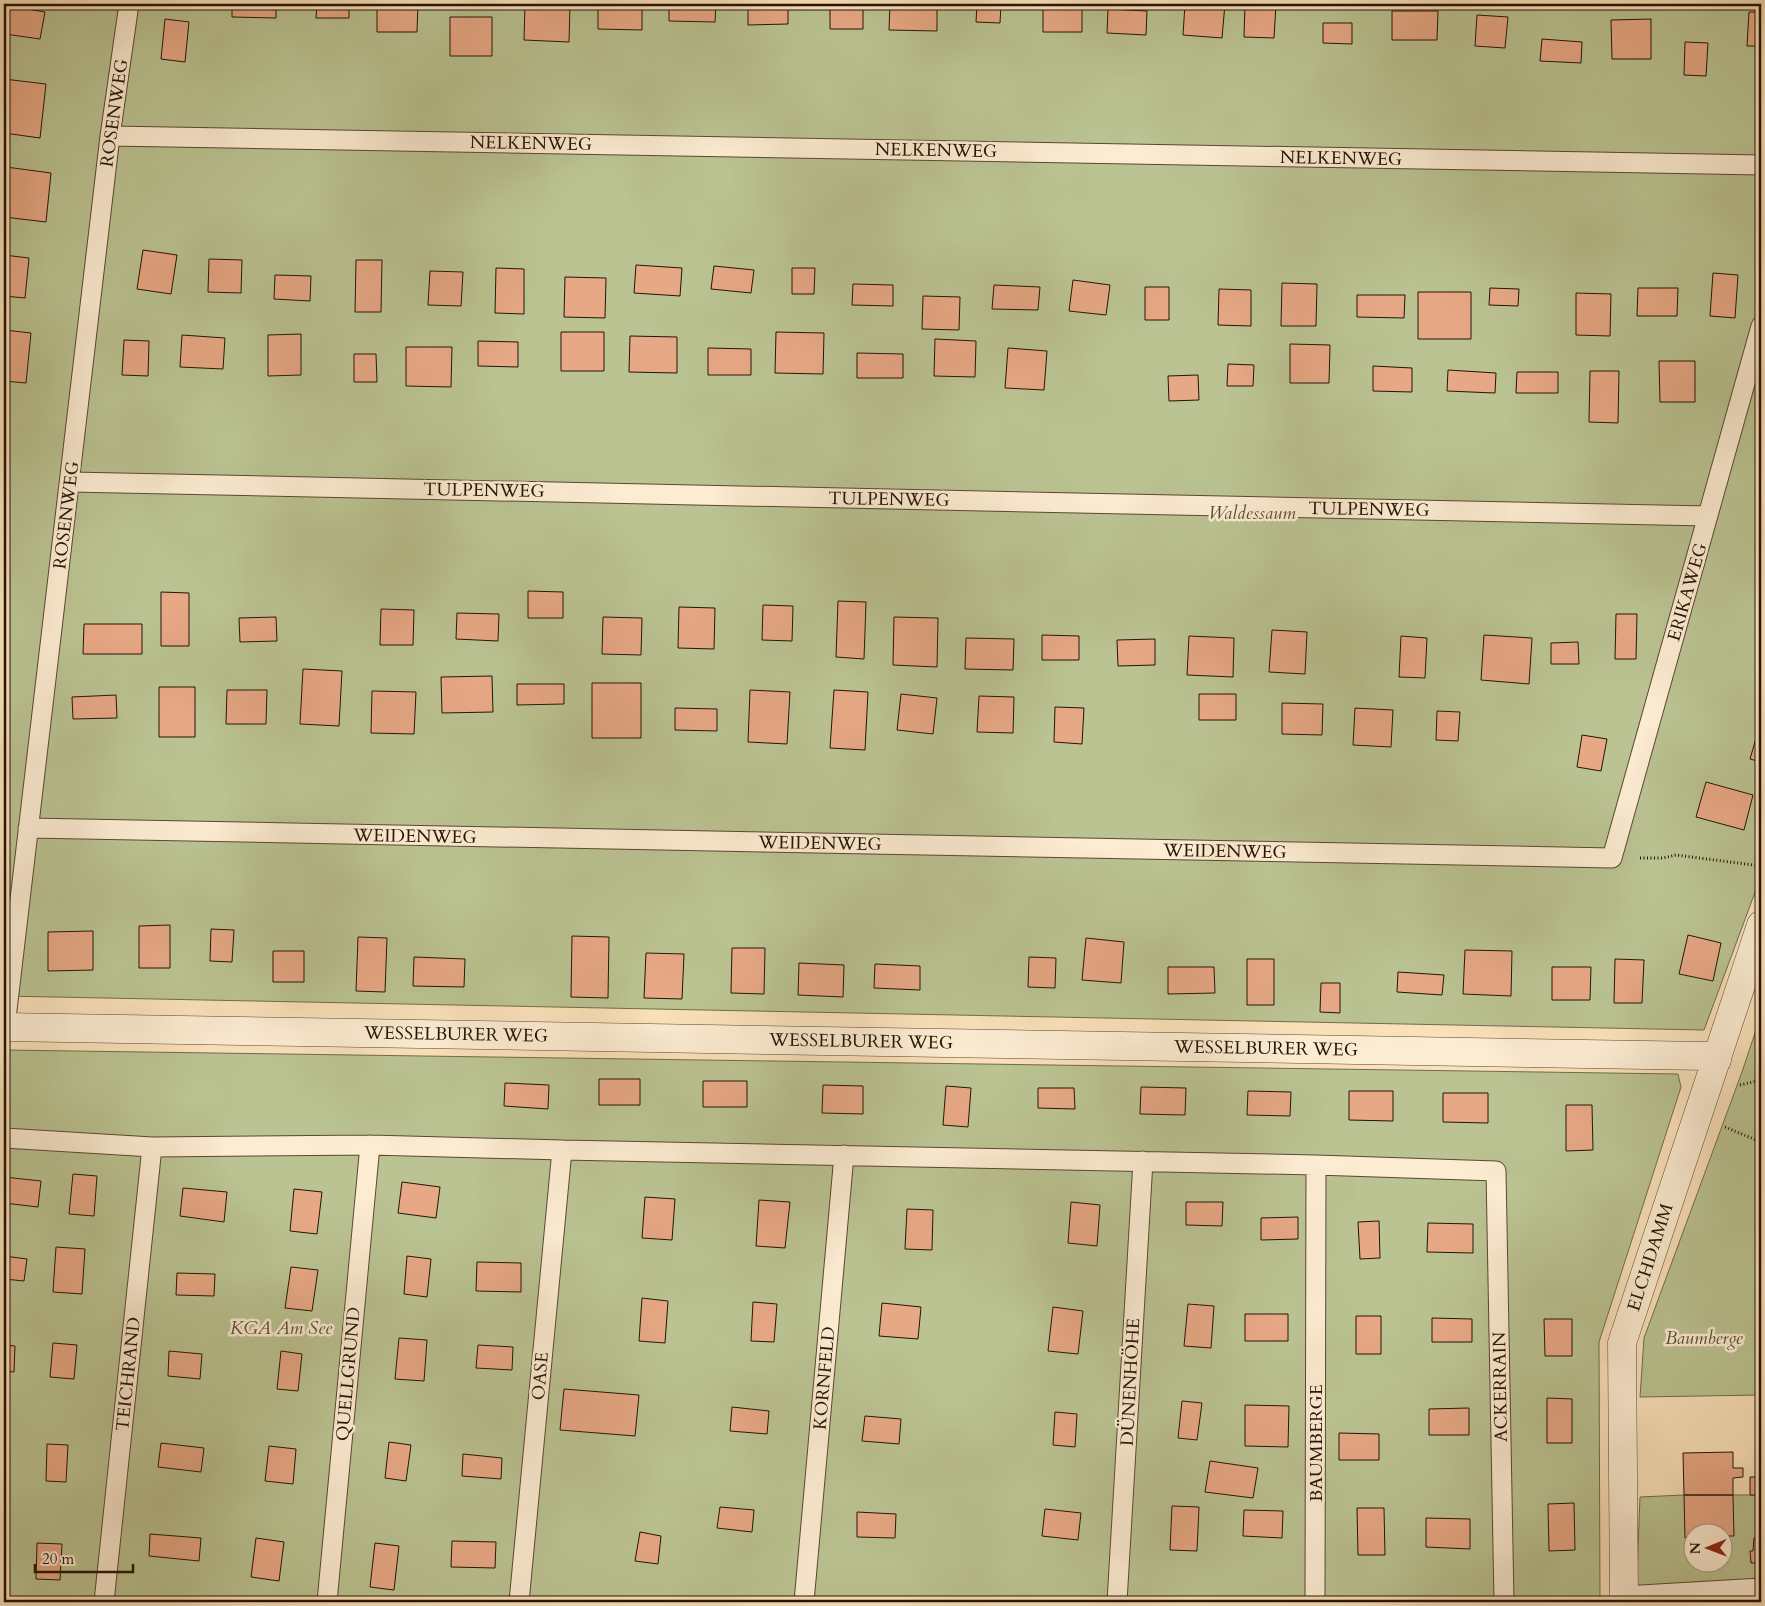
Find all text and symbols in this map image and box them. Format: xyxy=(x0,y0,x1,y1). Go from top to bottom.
street label: ROSENWEG xyxy=(95,57,134,169)
street label: NELKENWEG xyxy=(470,130,592,157)
street label: NELKENWEG xyxy=(875,137,997,164)
street label: NELKENWEG xyxy=(1280,145,1402,172)
street label: ROSENWEG xyxy=(47,460,86,571)
street label: TULPENWEG xyxy=(423,477,545,504)
street label: TULPENWEG xyxy=(828,486,950,513)
street label: TULPENWEG xyxy=(1308,496,1430,523)
park label: Waldessaum xyxy=(1208,501,1296,526)
street label: ERIKAWEG xyxy=(1662,540,1713,644)
street label: WEIDENWEG xyxy=(352,823,477,850)
street label: WEIDENWEG xyxy=(757,830,882,857)
street label: WEIDENWEG xyxy=(1162,838,1287,865)
street label: WESSELBURER WEG xyxy=(363,1020,548,1049)
street label: WESSELBURER WEG xyxy=(768,1027,953,1056)
street label: WESSELBURER WEG xyxy=(1173,1034,1358,1063)
street label: ELCHDAMM xyxy=(1621,1200,1680,1314)
street label: QUELLGRUND xyxy=(330,1306,367,1442)
street label: TEICHRAND xyxy=(110,1316,147,1432)
park label: KGA Am See xyxy=(230,1316,333,1341)
street label: DÜNENHÖHE xyxy=(1115,1318,1146,1447)
street label: KORNFELD xyxy=(808,1325,841,1431)
park label: Baumberge xyxy=(1665,1326,1744,1351)
street label: ACKERRAIN xyxy=(1487,1331,1514,1442)
street label: OASE xyxy=(526,1351,555,1401)
street label: BAUMBERGE xyxy=(1304,1384,1329,1502)
north arrow xyxy=(1682,1524,1732,1574)
scale bar xyxy=(35,1541,132,1573)
text: N xyxy=(1686,1542,1705,1554)
text: 20 m xyxy=(42,1549,74,1569)

